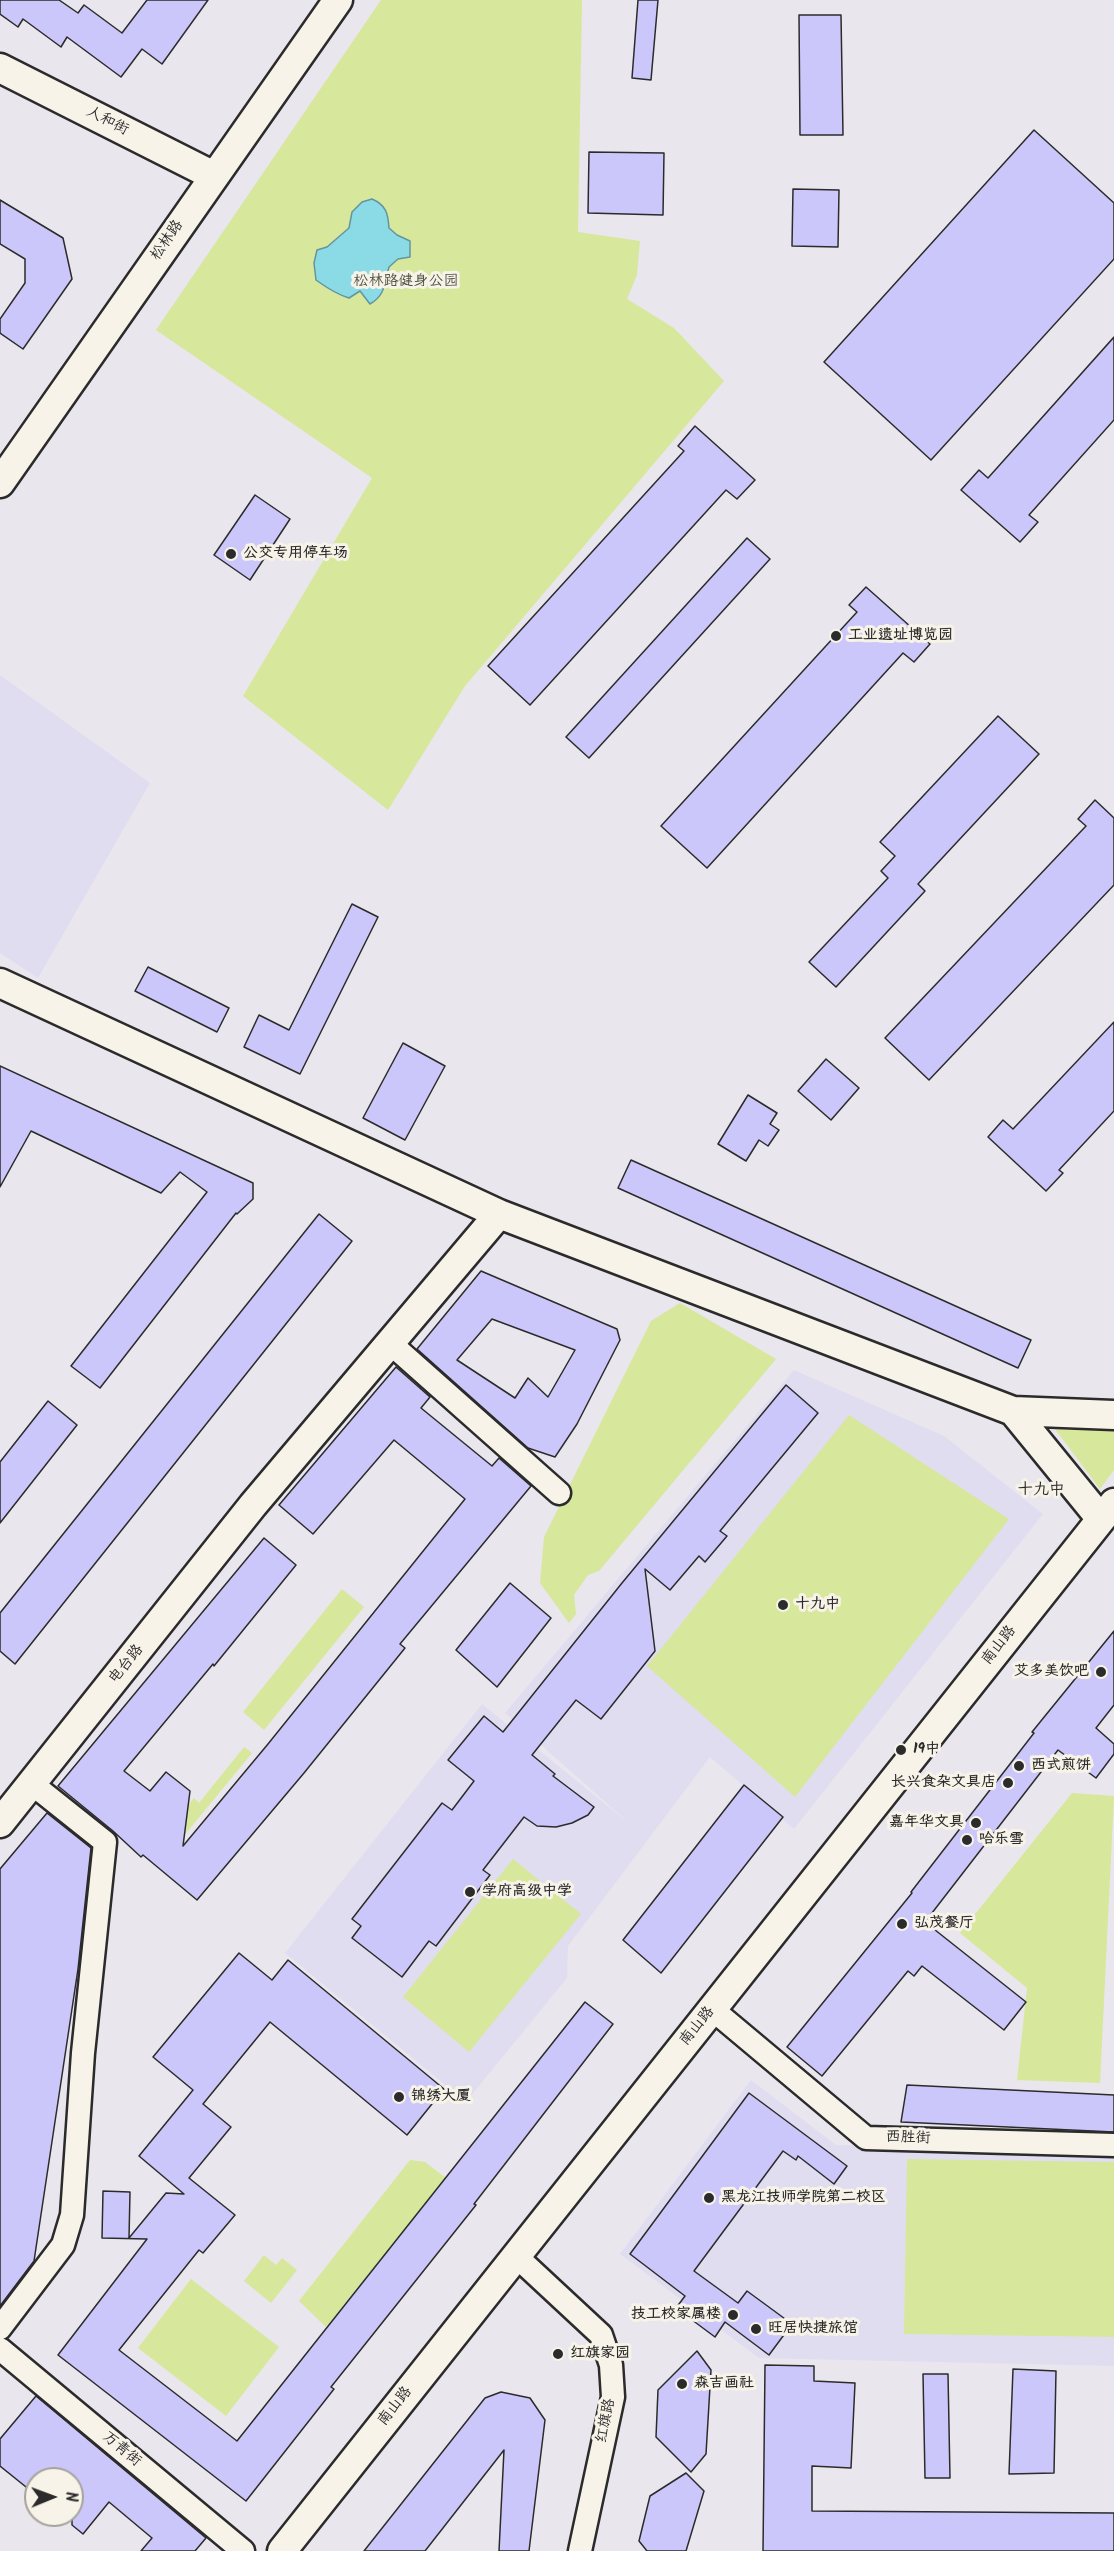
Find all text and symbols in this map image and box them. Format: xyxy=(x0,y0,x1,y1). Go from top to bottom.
street label: 人和街 xyxy=(83,104,131,140)
street label: 松林路 xyxy=(148,217,188,265)
park label: 松林路健身公园 xyxy=(354,273,458,291)
place label: 公交专用停车场 xyxy=(243,545,348,563)
marker: 公交专用停车场 xyxy=(224,547,238,561)
place label: 工业遗址博览园 xyxy=(848,627,953,645)
marker: 工业遗址博览园 xyxy=(829,629,843,643)
district label: 十九中 xyxy=(1017,1481,1065,1501)
place label: 十九中 xyxy=(795,1596,840,1614)
marker: 十九中 xyxy=(776,1598,790,1612)
street label: 南山路 xyxy=(979,1623,1021,1669)
street label: 电台路 xyxy=(106,1642,148,1688)
place label: 艾多美饮吧 xyxy=(1014,1663,1089,1681)
marker: 艾多美饮吧 xyxy=(1094,1665,1108,1679)
place label: 19中 xyxy=(913,1741,940,1759)
marker: 19中 xyxy=(894,1743,908,1757)
place label: 西式煎饼 xyxy=(1031,1757,1091,1775)
marker: 西式煎饼 xyxy=(1012,1759,1026,1773)
place label: 长兴食杂文具店 xyxy=(891,1774,996,1792)
marker: 长兴食杂文具店 xyxy=(1001,1776,1015,1790)
place label: 嘉年华文具 xyxy=(889,1814,964,1832)
marker: 嘉年华文具 xyxy=(969,1816,983,1830)
place label: 哈乐雪 xyxy=(979,1831,1024,1849)
marker: 哈乐雪 xyxy=(960,1833,974,1847)
place label: 学府高级中学 xyxy=(482,1883,572,1901)
marker: 学府高级中学 xyxy=(463,1885,477,1899)
place label: 弘茂餐厅 xyxy=(914,1915,974,1933)
marker: 弘茂餐厅 xyxy=(895,1917,909,1931)
street label: 南山路 xyxy=(677,2004,719,2050)
place label: 锦绣大厦 xyxy=(411,2088,471,2106)
marker: 锦绣大厦 xyxy=(392,2090,406,2104)
street label: 西胜街 xyxy=(885,2129,931,2149)
place label: 黑龙江技师学院第二校区 xyxy=(721,2189,886,2207)
marker: 黑龙江技师学院第二校区 xyxy=(702,2191,716,2205)
place label: 技工校家属楼 xyxy=(631,2306,721,2324)
marker: 技工校家属楼 xyxy=(726,2308,740,2322)
place label: 旺居快捷旅馆 xyxy=(768,2320,858,2338)
marker: 旺居快捷旅馆 xyxy=(749,2322,763,2336)
place label: 红旗家园 xyxy=(570,2345,630,2363)
marker: 红旗家园 xyxy=(551,2347,565,2361)
place label: 森吉画社 xyxy=(694,2375,754,2393)
marker: 森吉画社 xyxy=(675,2377,689,2391)
street label: 南山路 xyxy=(375,2384,417,2430)
street label: 红旗路 xyxy=(594,2397,620,2445)
street label: 万青街 xyxy=(98,2429,144,2471)
north arrow xyxy=(24,2467,84,2527)
text: N xyxy=(58,2491,83,2502)

